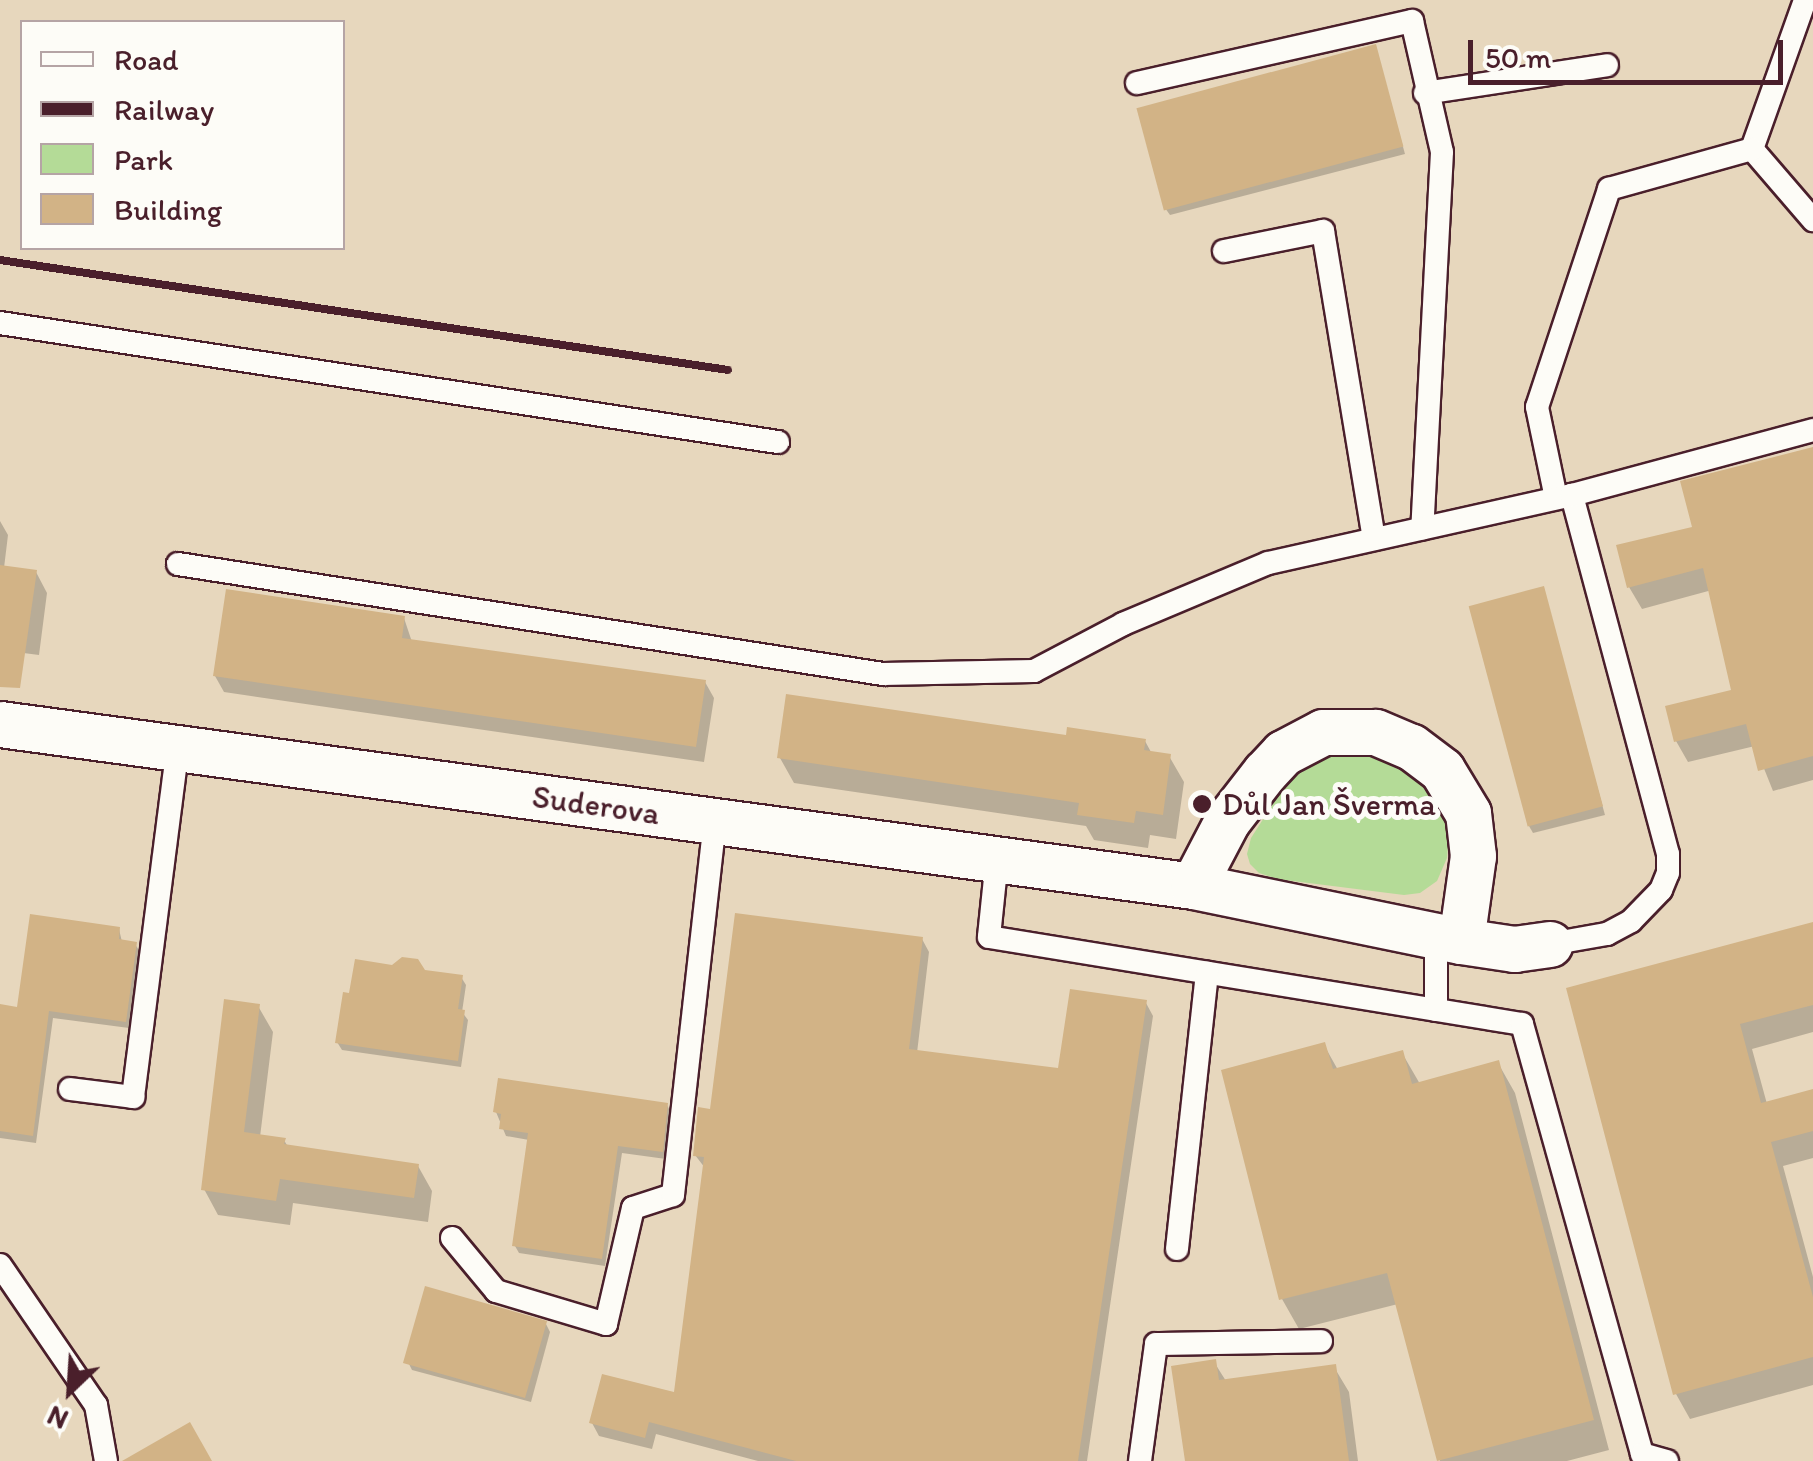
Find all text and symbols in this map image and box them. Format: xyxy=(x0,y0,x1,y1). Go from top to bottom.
legend xyxy=(20,20,345,250)
scale bar xyxy=(1473,20,1788,82)
text: 50 m xyxy=(1485,39,1551,76)
text: Road xyxy=(114,41,179,78)
text: Railway xyxy=(114,91,214,128)
text: Park xyxy=(114,141,173,178)
text: Building xyxy=(114,191,222,228)
street label: Suderova xyxy=(530,777,662,833)
place label: Důl Jan Šverma xyxy=(1222,785,1437,823)
marker: Důl Jan Šverma xyxy=(1191,793,1213,815)
north arrow xyxy=(20,1341,120,1441)
text: N xyxy=(42,1399,73,1438)

